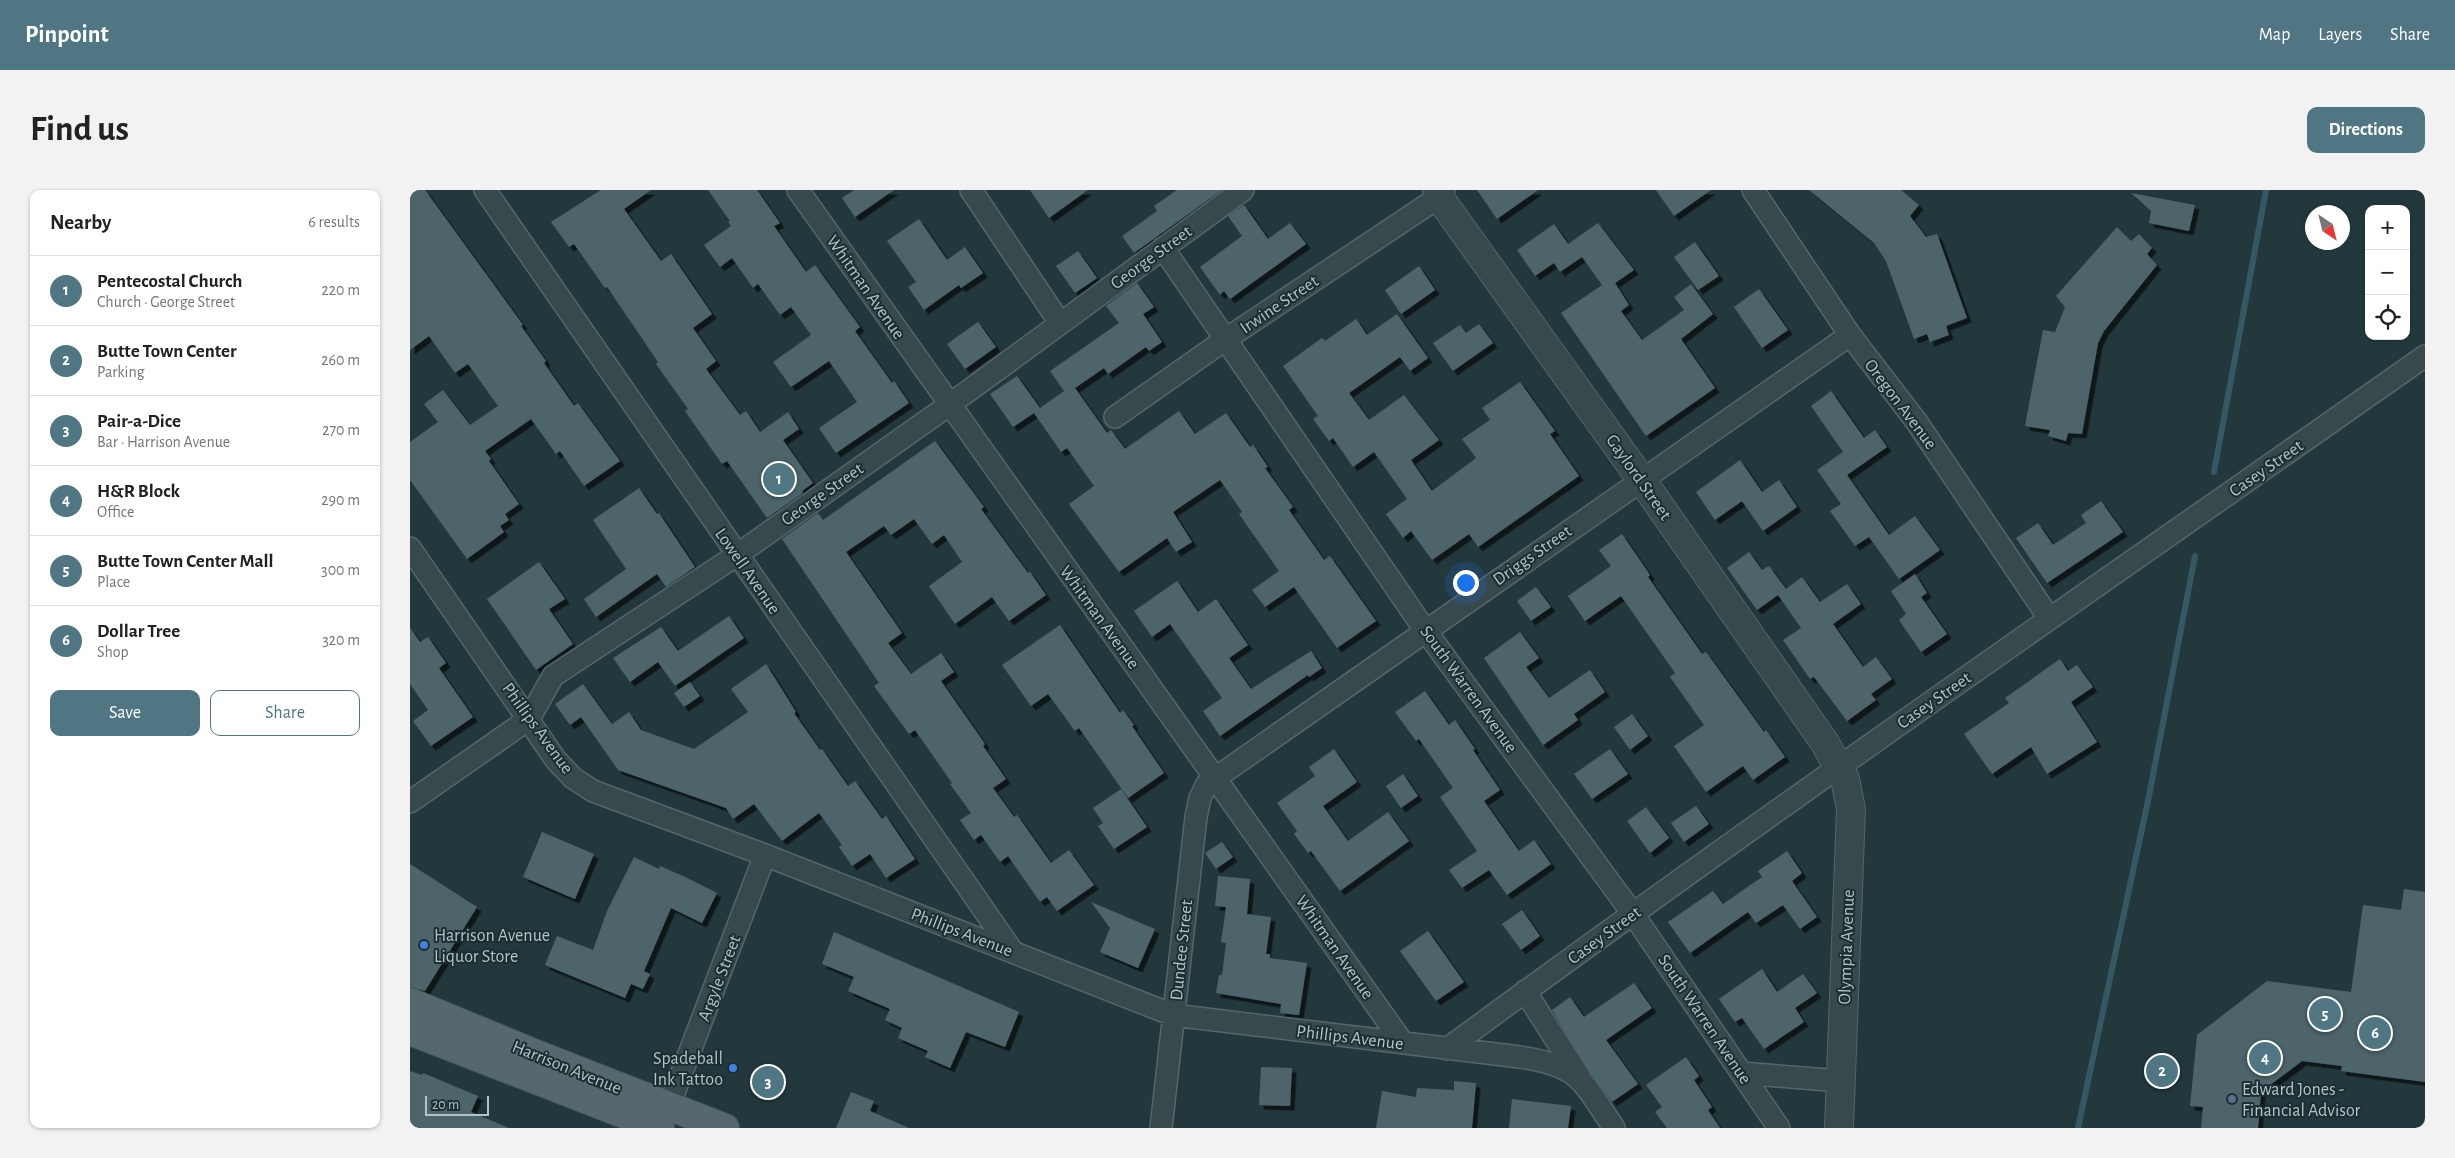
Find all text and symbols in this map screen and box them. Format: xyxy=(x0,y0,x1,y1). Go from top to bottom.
text: Pinpoint xyxy=(25,23,109,47)
text: Map xyxy=(2259,26,2290,44)
text: Layers xyxy=(2318,26,2362,44)
text: Share xyxy=(2390,26,2430,44)
button: Directions xyxy=(2307,107,2425,153)
text: Find us xyxy=(30,112,129,147)
north arrow xyxy=(2305,205,2350,250)
map controls xyxy=(2365,205,2410,340)
button: + xyxy=(2365,205,2410,250)
text: Nearby xyxy=(50,212,111,233)
text: 6 results xyxy=(308,214,360,230)
street label: George Street xyxy=(1108,222,1196,293)
street label: Whitman Avenue xyxy=(823,232,908,343)
button: − xyxy=(2365,250,2410,295)
text: Pentecostal Church xyxy=(97,272,242,291)
street label: Irwine Street xyxy=(1237,272,1322,337)
text: 1 xyxy=(63,282,69,298)
text: 220 m xyxy=(322,282,360,298)
text: Church · George Street xyxy=(97,294,235,310)
button: locate xyxy=(2365,295,2410,340)
text: Butte Town Center xyxy=(97,342,237,361)
text: 2 xyxy=(62,352,70,368)
text: 260 m xyxy=(321,352,360,368)
street label: Oregon Avenue xyxy=(1861,356,1940,453)
text: Parking xyxy=(97,364,145,380)
text: Pair-a-Dice xyxy=(97,412,181,431)
text: 3 xyxy=(63,422,69,438)
text: 270 m xyxy=(322,422,360,438)
street label: Gaylord Street xyxy=(1602,431,1674,524)
text: Bar · Harrison Avenue xyxy=(97,434,230,450)
street label: Casey Street xyxy=(2226,437,2307,501)
pin: 1 xyxy=(763,460,795,498)
street label: George Street xyxy=(778,460,867,530)
text: H&R Block xyxy=(97,482,180,501)
text: 4 xyxy=(62,492,70,508)
text: 290 m xyxy=(321,492,360,508)
text: Office xyxy=(97,504,134,520)
street label: Driggs Street xyxy=(1490,522,1575,589)
street label: Lowell Avenue xyxy=(711,525,783,618)
text: Butte Town Center Mall xyxy=(97,552,274,571)
text: 5 xyxy=(63,562,69,578)
text: 300 m xyxy=(321,562,360,578)
street label: Whitman Avenue xyxy=(1056,563,1143,672)
your location xyxy=(1453,570,1479,596)
text: Place xyxy=(97,574,130,590)
text: Dollar Tree xyxy=(97,622,180,641)
street label: South Warren Avenue xyxy=(1416,623,1520,756)
text: 6 xyxy=(62,632,70,648)
text: 320 m xyxy=(322,632,360,648)
text: Shop xyxy=(97,644,129,660)
street label: Casey Street xyxy=(1894,669,1975,733)
street label: Phillips Avenue xyxy=(498,680,576,777)
button: Save xyxy=(50,690,200,736)
button: Share xyxy=(210,690,360,736)
street label: Olympia Avenue xyxy=(1836,889,1858,1005)
street label: Whitman Avenue xyxy=(1292,892,1377,1003)
street label: Dundee Street xyxy=(1168,899,1196,1001)
street label: Casey Street xyxy=(1565,903,1645,968)
street label: Phillips Avenue xyxy=(908,905,1015,961)
place label: Harrison Avenue Liquor Store xyxy=(434,927,550,966)
street label: Argyle Street xyxy=(695,933,745,1024)
marker: Harrison Avenue Liquor Store xyxy=(418,939,430,951)
street label: South Warren Avenue xyxy=(1654,951,1754,1088)
pin: 5 xyxy=(2309,995,2341,1033)
pin: 6 xyxy=(2359,1014,2391,1052)
street label: Phillips Avenue xyxy=(1295,1023,1404,1053)
street label: Harrison Avenue xyxy=(509,1038,624,1098)
pin: 4 xyxy=(2249,1039,2281,1077)
place label: Spadeball Ink Tattoo xyxy=(653,1050,723,1089)
pin: 2 xyxy=(2146,1052,2178,1090)
marker: Spadeball Ink Tattoo xyxy=(727,1062,739,1074)
pin: 3 xyxy=(752,1063,784,1101)
place label: Edward Jones - Financial Advisor xyxy=(2242,1081,2361,1120)
scale bar xyxy=(425,1093,489,1116)
marker: Edward Jones - Financial Advisor xyxy=(2226,1093,2238,1105)
text: 20 m xyxy=(432,1098,459,1112)

